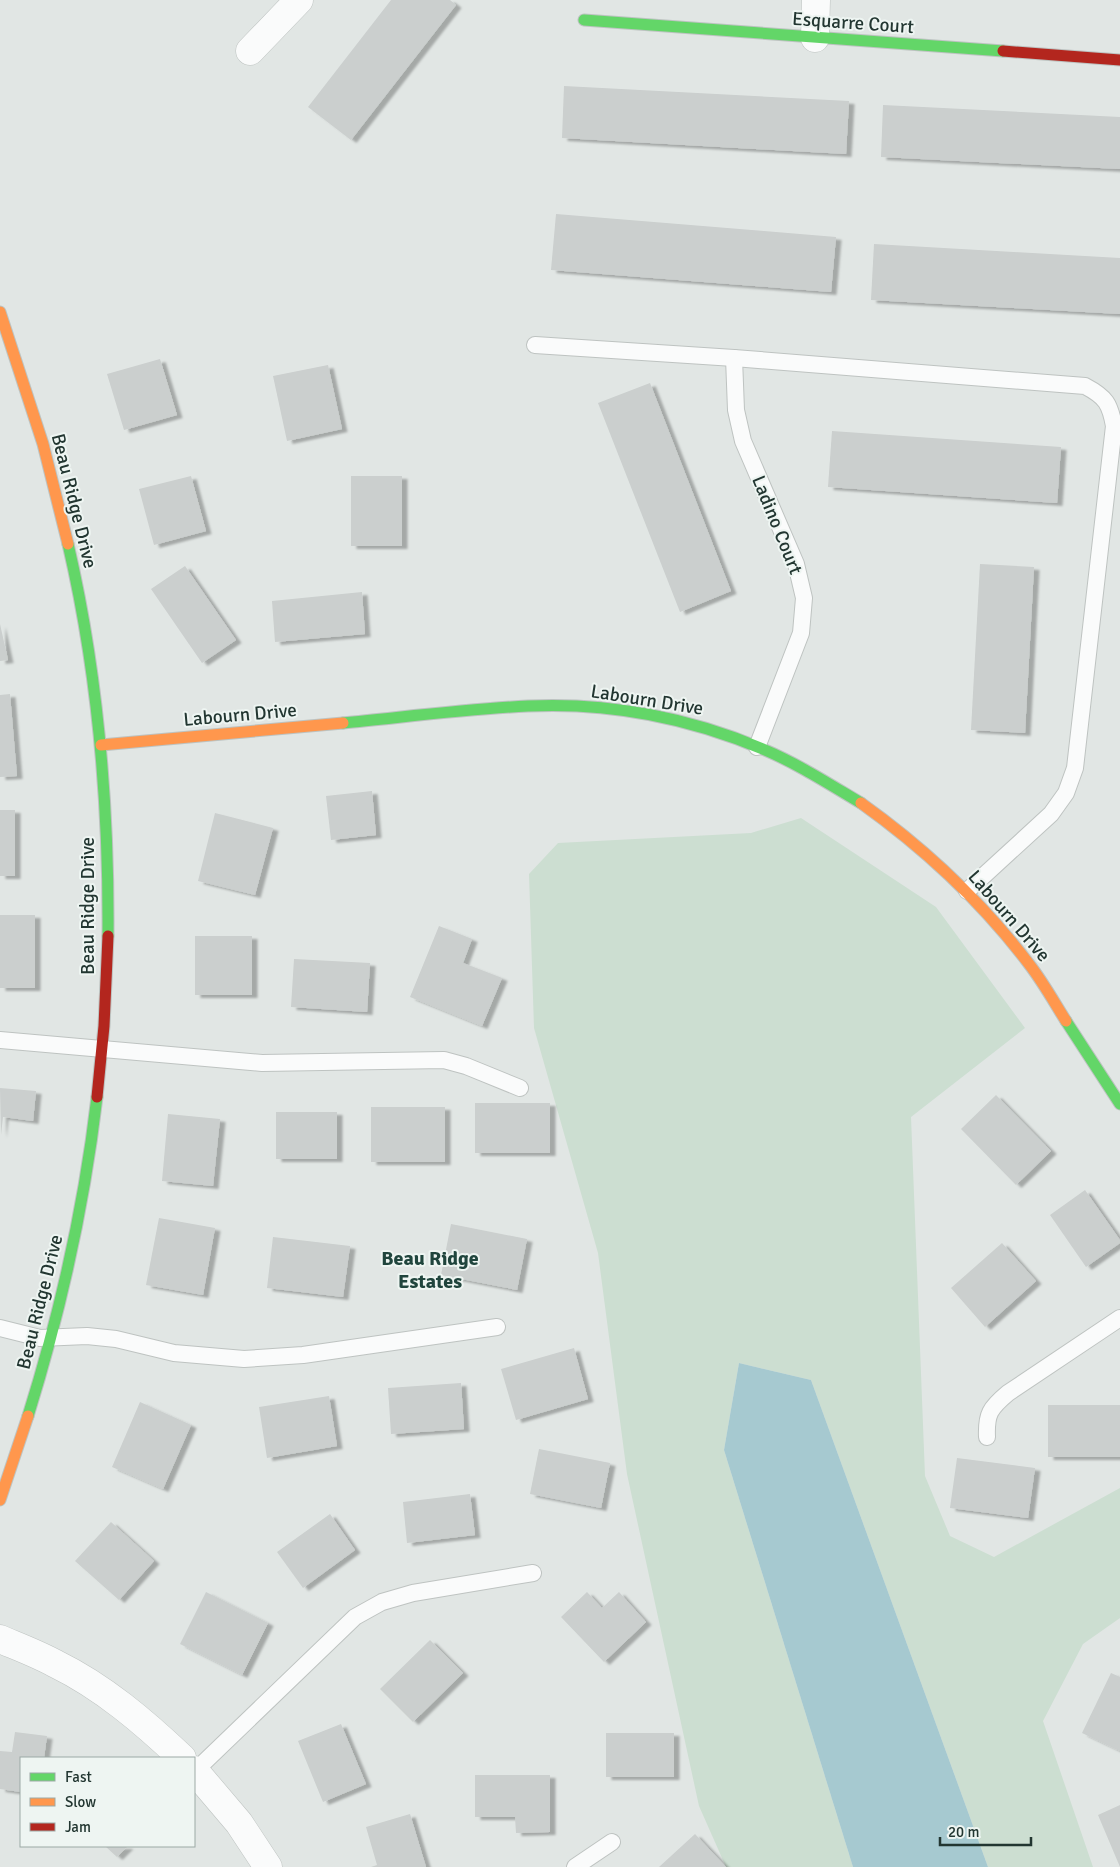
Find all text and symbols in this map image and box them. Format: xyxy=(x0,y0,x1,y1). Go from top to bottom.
street label: Esquarre Court xyxy=(791,7,915,39)
street label: Beau Ridge Drive xyxy=(46,431,102,571)
street label: Ladino Court xyxy=(746,472,808,578)
street label: Labourn Drive xyxy=(589,679,705,721)
street label: Labourn Drive xyxy=(182,698,298,732)
street label: Beau Ridge Drive xyxy=(76,837,100,975)
street label: Labourn Drive xyxy=(963,865,1055,967)
street label: Beau Ridge Drive xyxy=(12,1232,68,1372)
district label: Beau Ridge Estates xyxy=(381,1246,479,1294)
legend xyxy=(20,1757,195,1847)
text: Fast xyxy=(65,1768,92,1786)
text: Slow xyxy=(65,1793,96,1811)
scale bar xyxy=(940,1814,1031,1846)
text: Jam xyxy=(65,1818,91,1836)
text: 20 m xyxy=(948,1823,979,1841)

